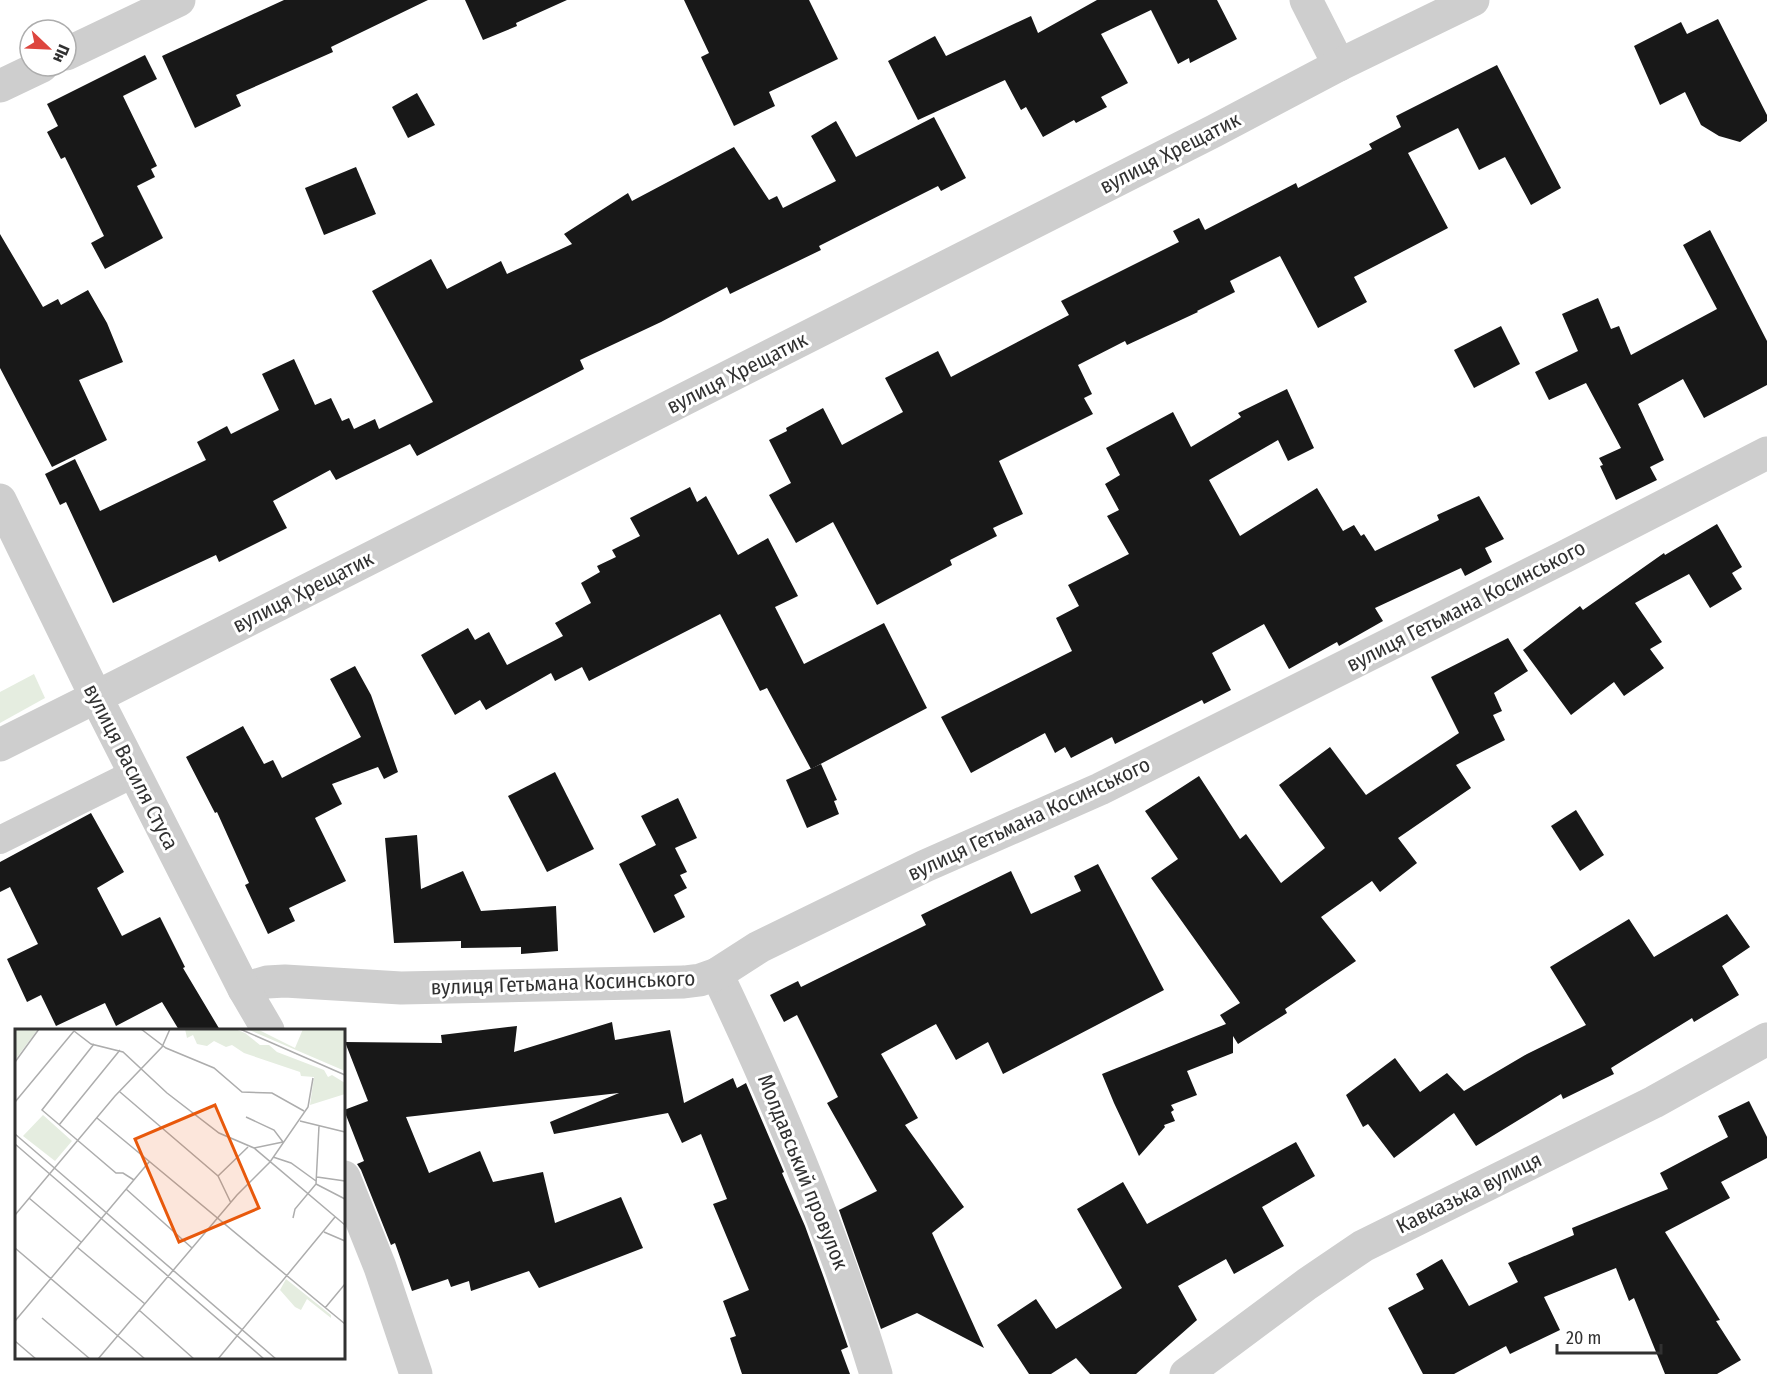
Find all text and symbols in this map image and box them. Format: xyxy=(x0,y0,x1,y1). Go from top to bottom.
north arrow xyxy=(18,18,78,78)
text: Пн xyxy=(49,42,74,66)
street label: вулиця Хрещатик xyxy=(1095,106,1245,200)
street label: вулиця Хрещатик xyxy=(662,326,812,420)
street label: вулиця Гетьмана Косинського xyxy=(1342,534,1590,678)
street label: вулиця Хрещатик xyxy=(228,545,378,639)
street label: вулиця Василя Стуса xyxy=(78,680,184,854)
street label: вулиця Гетьмана Косинського xyxy=(904,751,1154,887)
street label: вулиця Гетьмана Косинського xyxy=(430,965,696,1001)
inset map xyxy=(15,1029,345,1359)
street label: Молдавський провулок xyxy=(752,1071,854,1274)
street label: Кавказька вулиця xyxy=(1392,1147,1546,1239)
scale bar xyxy=(1557,1317,1660,1355)
text: 20 m xyxy=(1566,1327,1601,1349)

